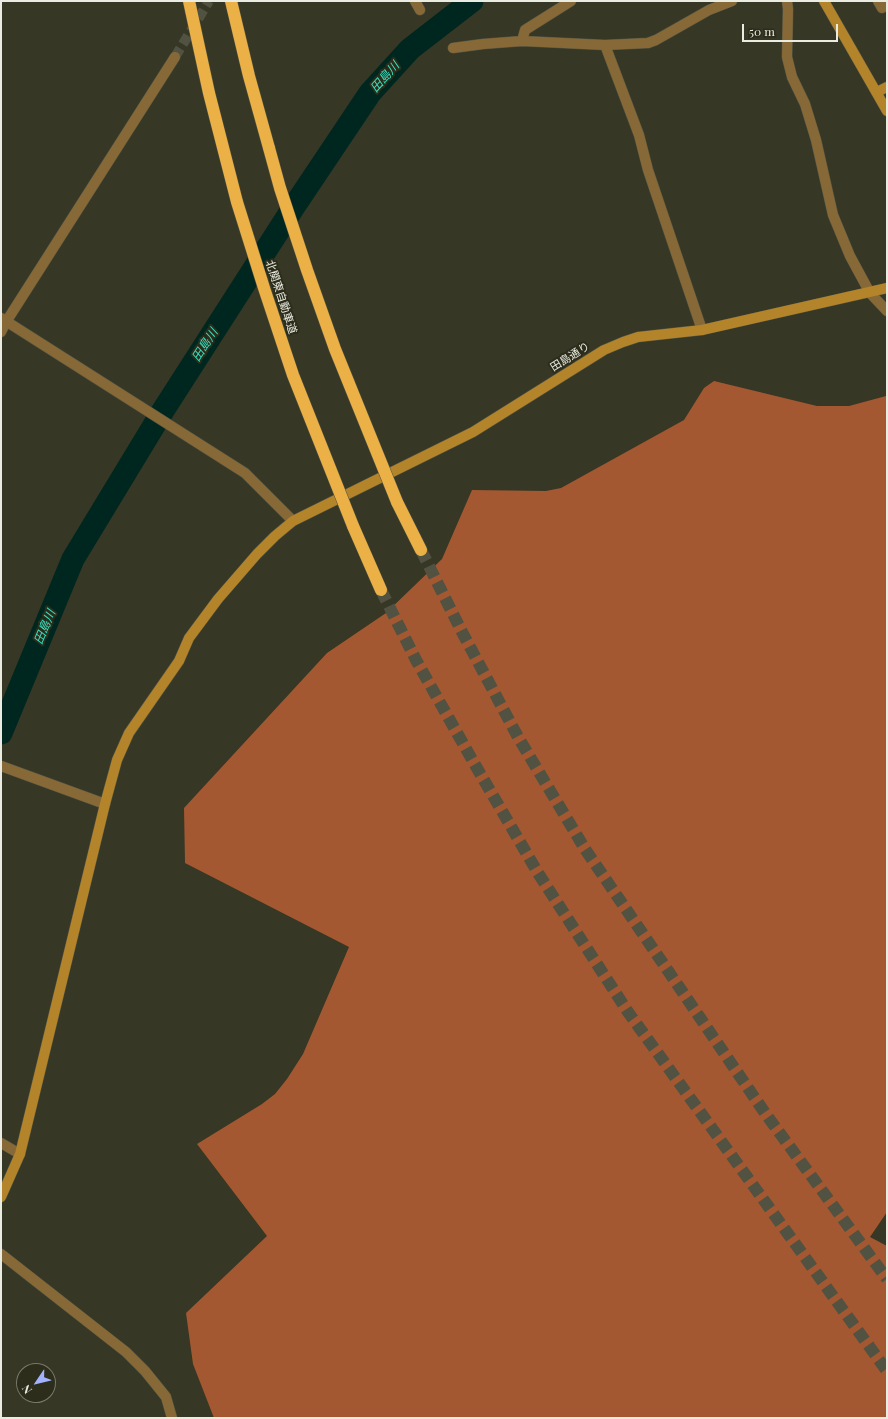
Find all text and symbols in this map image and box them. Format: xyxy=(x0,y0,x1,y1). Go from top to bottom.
scale bar xyxy=(744,16,840,42)
text: 50 m xyxy=(749,23,775,39)
water label: 田島川 xyxy=(368,59,402,95)
street label: 北関東自動車道 xyxy=(263,258,299,336)
water label: 田島川 xyxy=(189,326,221,364)
street label: 田島通り xyxy=(548,340,592,374)
water label: 田島川 xyxy=(31,608,59,646)
north arrow xyxy=(16,1363,56,1403)
text: N xyxy=(18,1382,35,1397)

